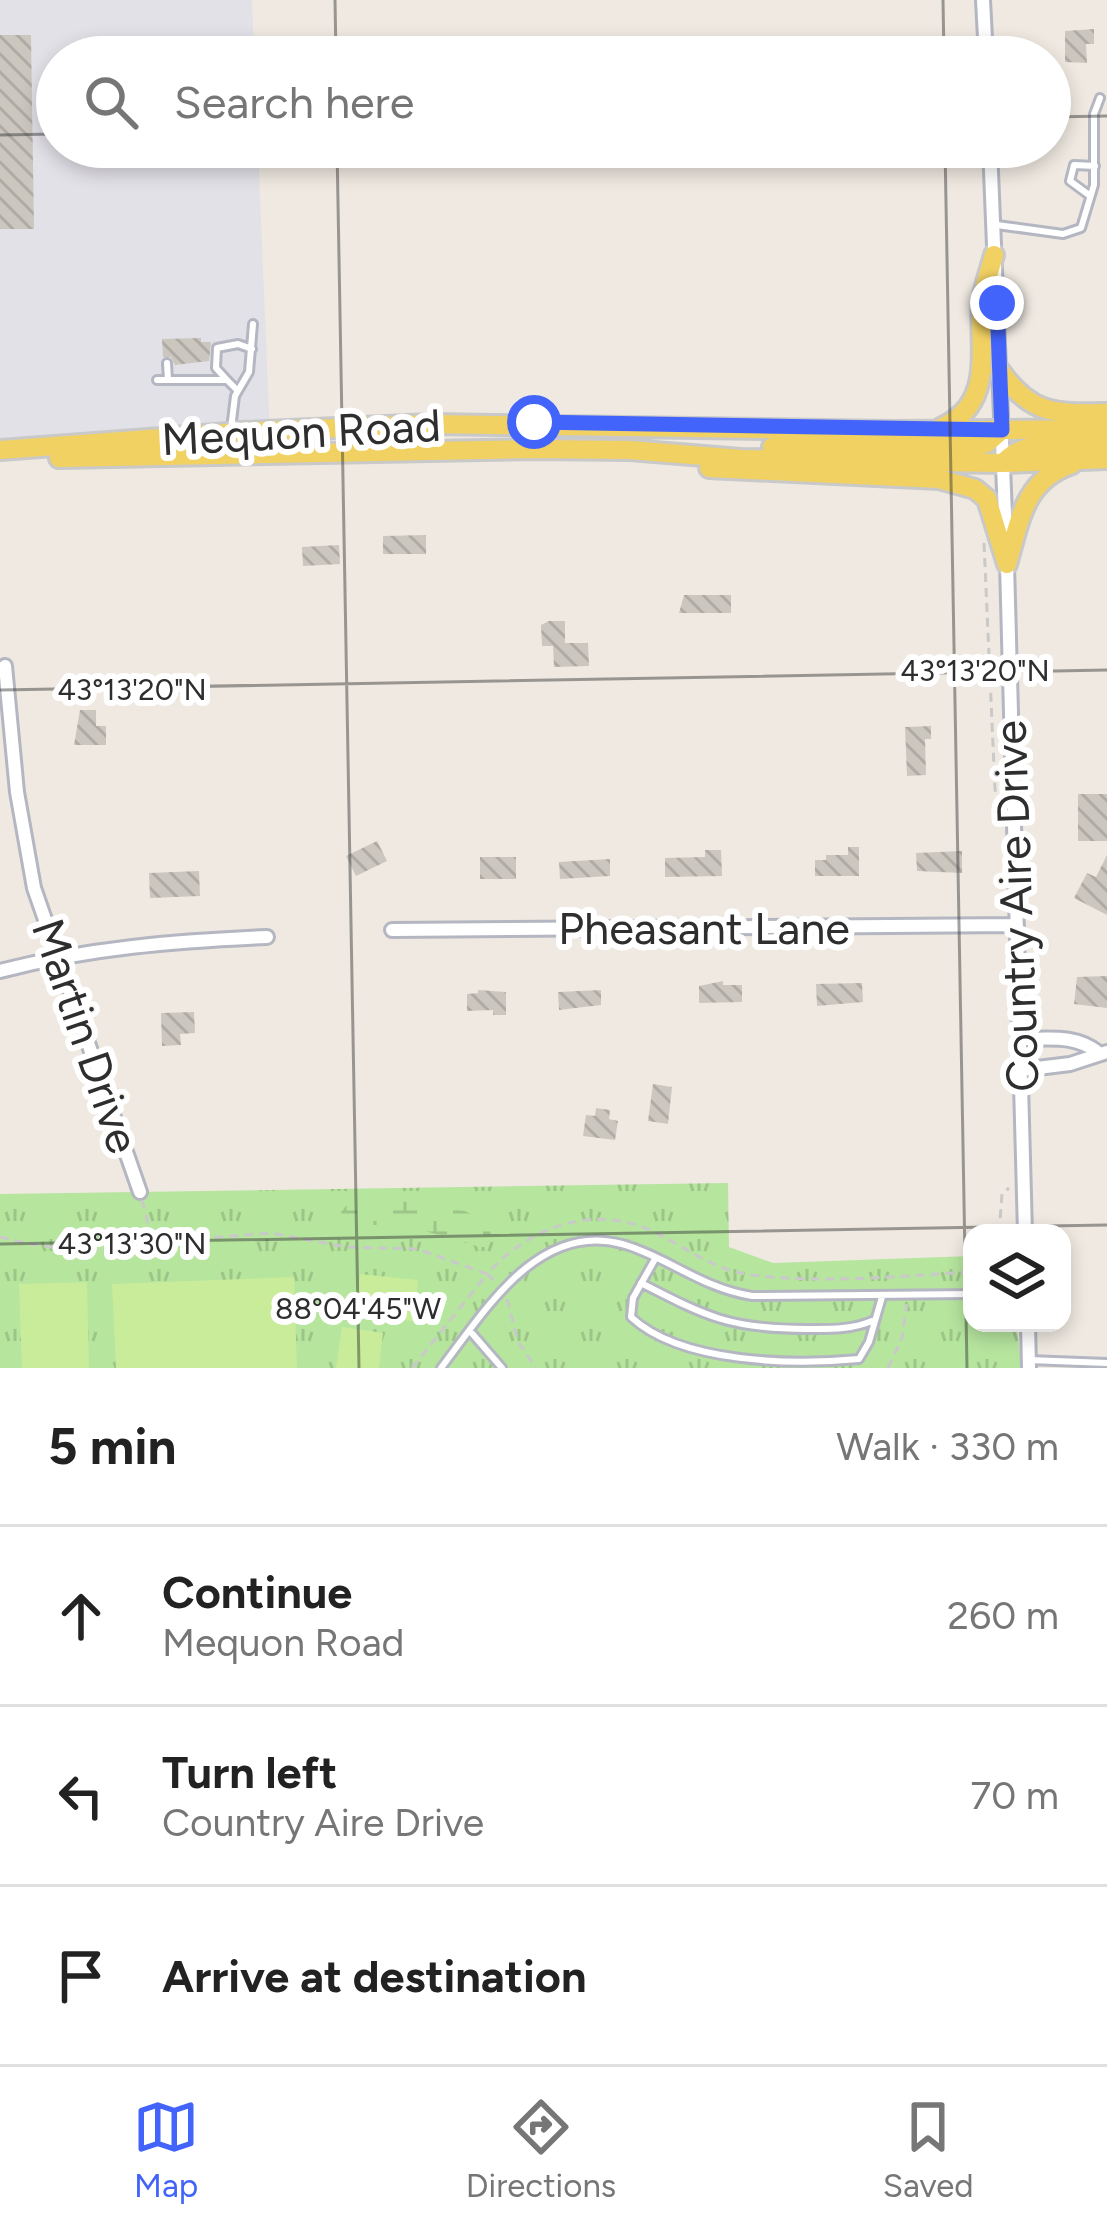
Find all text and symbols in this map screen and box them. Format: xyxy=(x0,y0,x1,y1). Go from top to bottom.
search box xyxy=(36,36,1071,168)
icon: search xyxy=(78,69,144,135)
text: Search here xyxy=(174,75,414,129)
route end xyxy=(970,276,1024,330)
route start xyxy=(507,395,561,449)
street label: Mequon Road xyxy=(160,398,442,466)
text: 43°13'20"N xyxy=(900,652,1050,689)
text: 43°13'20"N xyxy=(57,671,207,708)
street label: Country Aire Drive xyxy=(983,719,1049,1093)
street label: Pheasant Lane xyxy=(558,901,850,955)
street label: Martin Drive xyxy=(21,912,151,1160)
map controls xyxy=(963,1224,1071,1332)
button: layers xyxy=(963,1224,1071,1332)
text: 43°13'30"N xyxy=(57,1225,207,1262)
text: 88°04'45"W xyxy=(275,1290,441,1327)
text: 5 min xyxy=(48,1416,177,1477)
text: Walk · 330 m xyxy=(836,1423,1059,1470)
text: Continue xyxy=(162,1565,352,1619)
icon: ahead xyxy=(48,1583,114,1649)
text: 260 m xyxy=(947,1592,1059,1639)
text: Mequon Road xyxy=(162,1619,404,1666)
text: Turn left xyxy=(162,1745,337,1799)
icon: left xyxy=(48,1763,114,1829)
text: 70 m xyxy=(970,1772,1059,1819)
text: Country Aire Drive xyxy=(162,1799,484,1846)
icon: arrive xyxy=(48,1943,114,2009)
text: Arrive at destination xyxy=(162,1949,586,2003)
tab: Map xyxy=(133,2094,199,2205)
tab: Directions xyxy=(466,2094,616,2205)
tab: Saved xyxy=(883,2094,974,2205)

